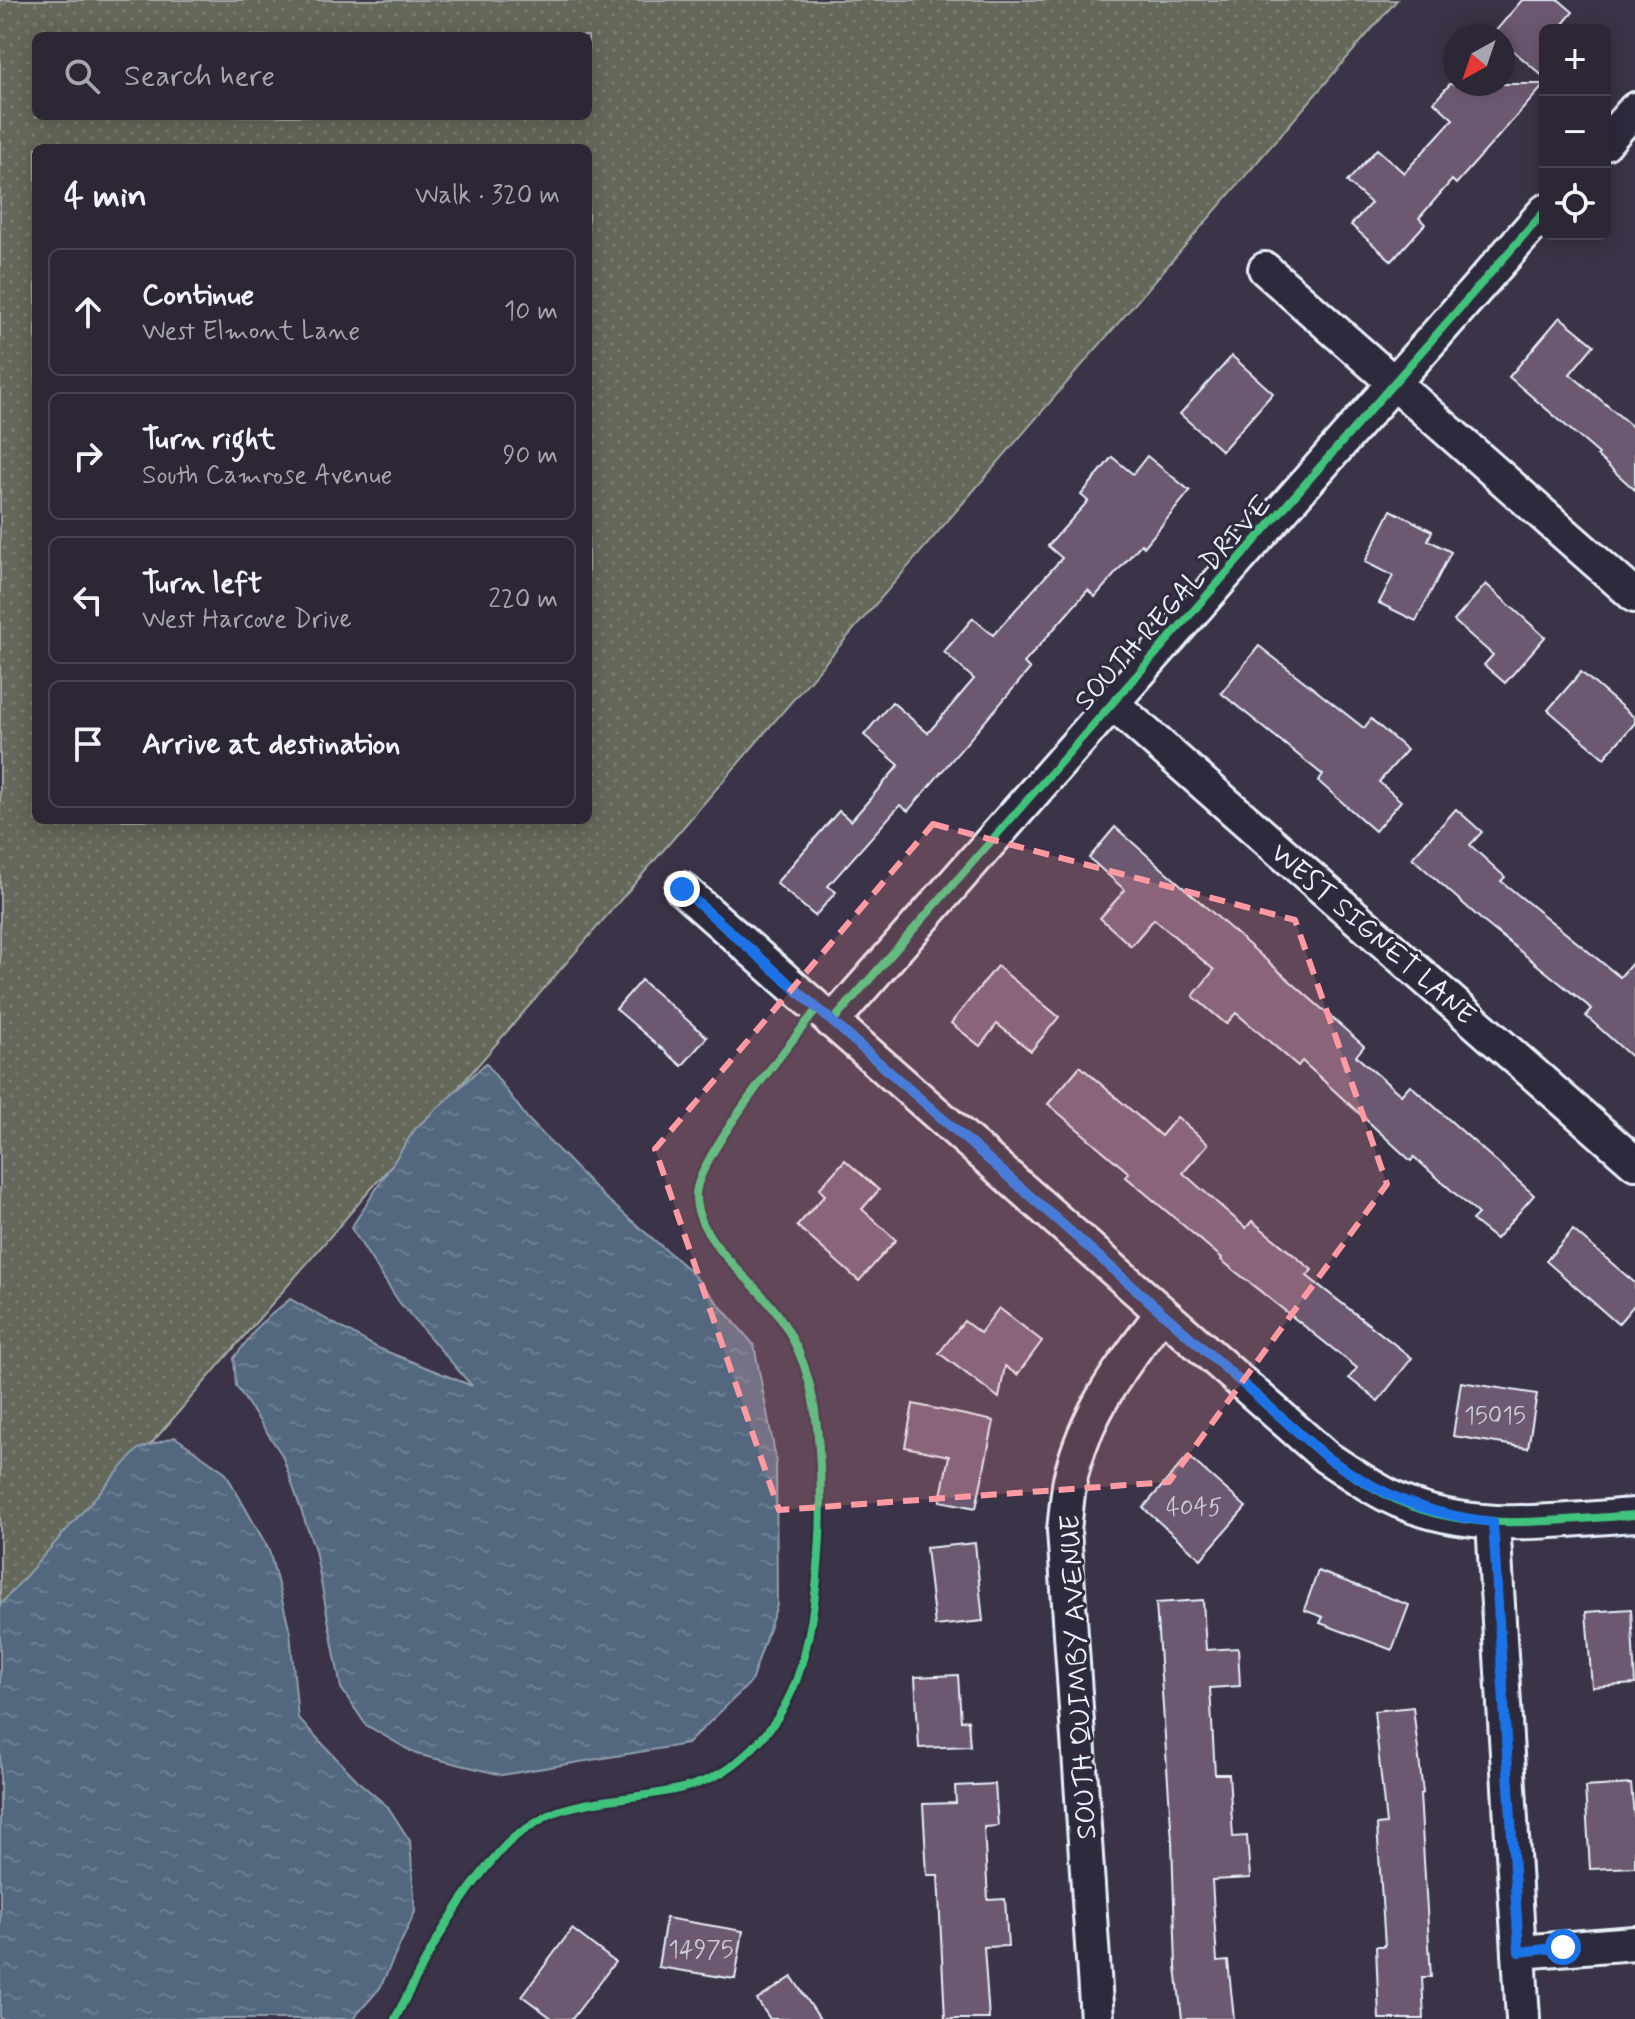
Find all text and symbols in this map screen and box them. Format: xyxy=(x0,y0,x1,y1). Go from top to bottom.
north arrow xyxy=(1443,24,1515,96)
map controls xyxy=(1539,24,1611,240)
button: + xyxy=(1539,24,1611,96)
search box xyxy=(32,32,592,120)
icon: search xyxy=(60,54,104,98)
text: Search here xyxy=(124,57,275,96)
button: − xyxy=(1539,96,1611,168)
button: locate xyxy=(1539,168,1611,240)
text: 4 min xyxy=(64,174,147,219)
text: Walk · 320 m xyxy=(415,179,560,213)
text: Continue xyxy=(142,276,254,315)
icon: ahead xyxy=(66,290,110,334)
text: 10 m xyxy=(504,295,558,329)
text: West Elmont Lane xyxy=(142,315,360,349)
text: Turn right xyxy=(142,420,275,459)
icon: right xyxy=(66,434,110,478)
text: 90 m xyxy=(503,439,558,473)
text: South Camrose Avenue xyxy=(142,459,392,493)
street label: SOUTH REGAL DRIVE xyxy=(1067,488,1281,719)
text: Turn left xyxy=(142,564,262,603)
icon: left xyxy=(66,578,110,622)
text: 220 m xyxy=(488,583,558,617)
text: West Harcove Drive xyxy=(142,603,352,637)
icon: arrive xyxy=(66,722,110,766)
text: Arrive at destination xyxy=(142,725,400,764)
street label: WEST SIGNET LANE xyxy=(1262,836,1483,1034)
route end xyxy=(664,871,700,907)
house number: 15015 xyxy=(1464,1401,1526,1432)
house number: 4045 xyxy=(1166,1493,1222,1524)
street label: SOUTH QUIMBY AVENUE xyxy=(1053,1513,1106,1840)
route start xyxy=(1545,1929,1581,1965)
house number: 14975 xyxy=(668,1935,734,1966)

